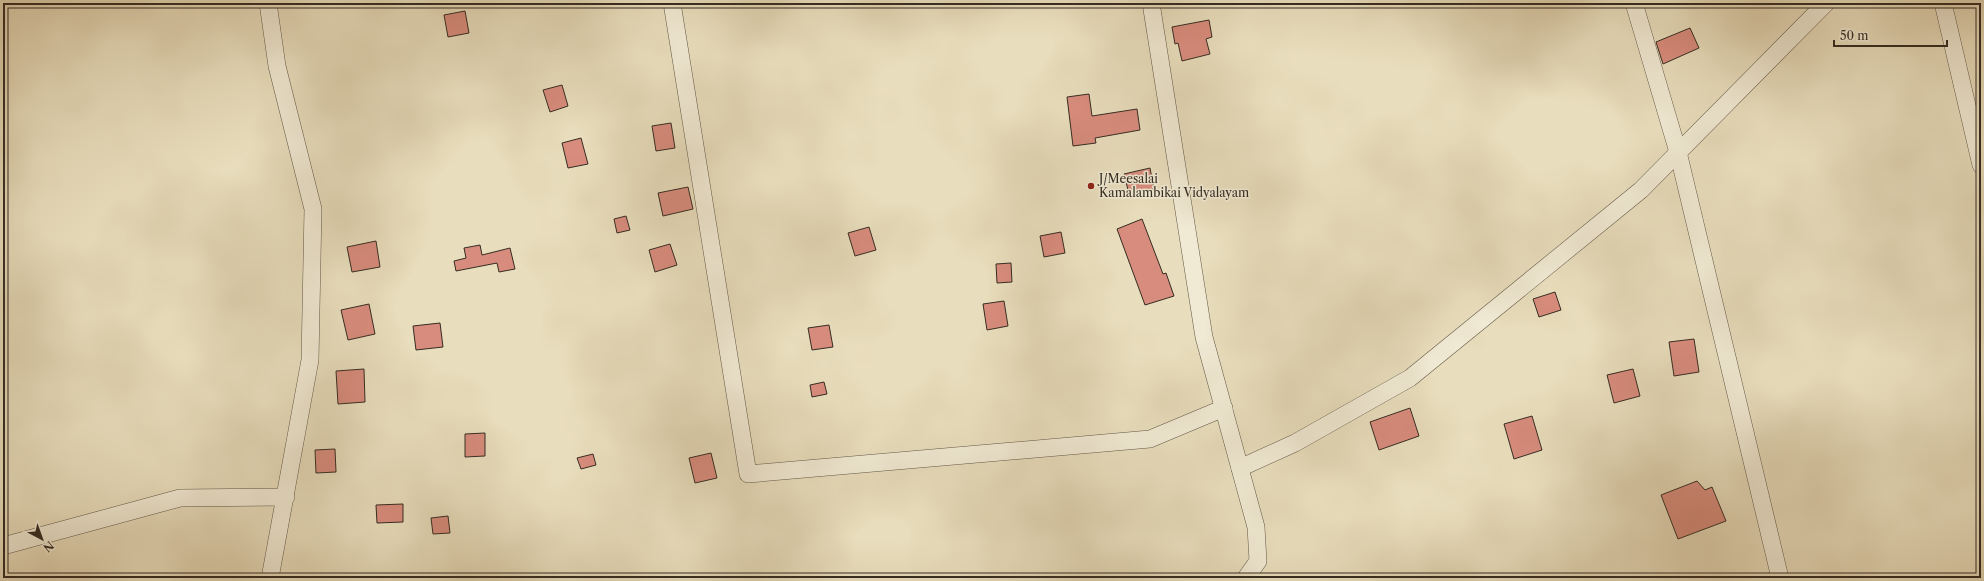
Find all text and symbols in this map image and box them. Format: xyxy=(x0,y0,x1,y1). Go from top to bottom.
scale bar xyxy=(1834,22,1947,48)
text: 50 m xyxy=(1840,28,1869,43)
place label: J/Meesalai Kamalambikai Vidyalayam xyxy=(1097,171,1249,200)
marker: J/Meesalai Kamalambikai Vidyalayam xyxy=(1086,181,1096,191)
north arrow xyxy=(22,519,62,559)
text: N xyxy=(40,538,57,555)

